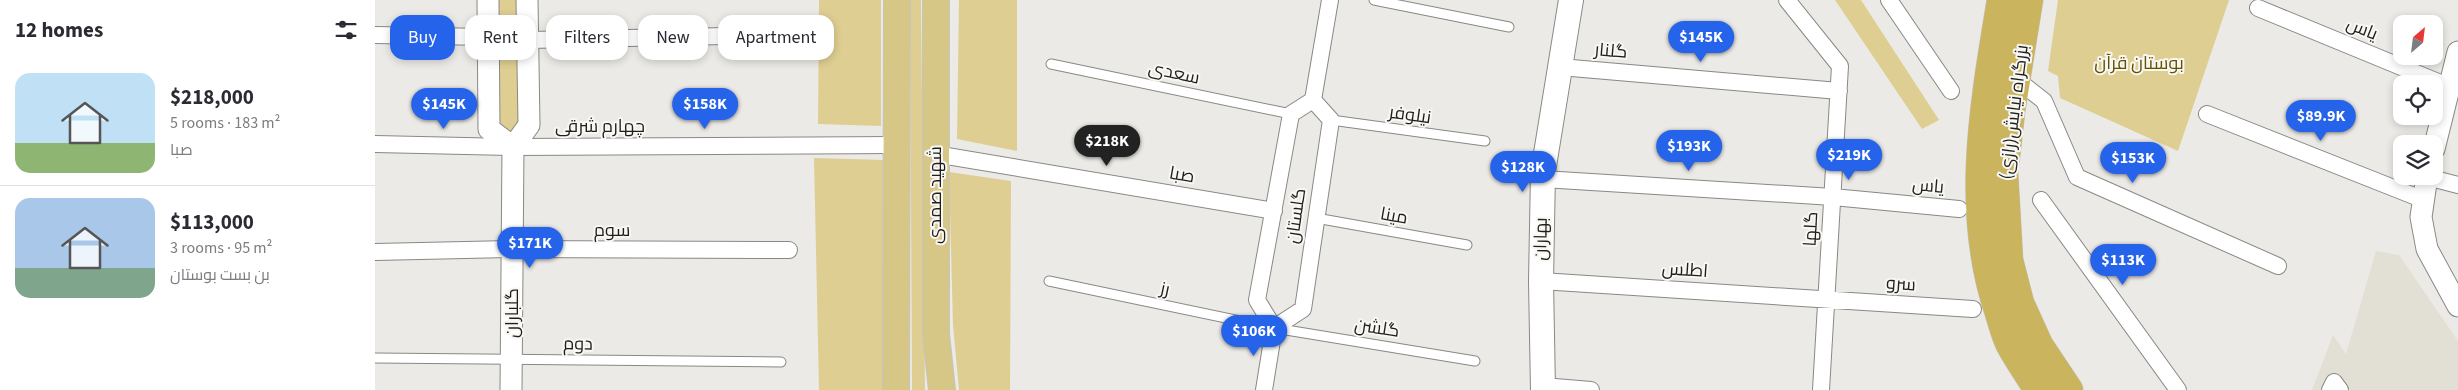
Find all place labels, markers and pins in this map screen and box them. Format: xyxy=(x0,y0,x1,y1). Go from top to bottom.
pin: $145K xyxy=(1666,20,1736,63)
pin: $145K xyxy=(409,88,479,130)
pin: $158K xyxy=(670,88,740,130)
pin: $89.9K xyxy=(2280,100,2362,142)
pin: $218K xyxy=(1072,124,1142,167)
pin: $193K xyxy=(1654,130,1724,172)
pin: $219K xyxy=(1814,138,1884,181)
pin: $153K xyxy=(2098,142,2168,184)
pin: $128K xyxy=(1488,150,1558,193)
pin: $171K xyxy=(495,226,565,269)
pin: $113K xyxy=(2088,244,2158,286)
pin: $106K xyxy=(1219,314,1289,357)

